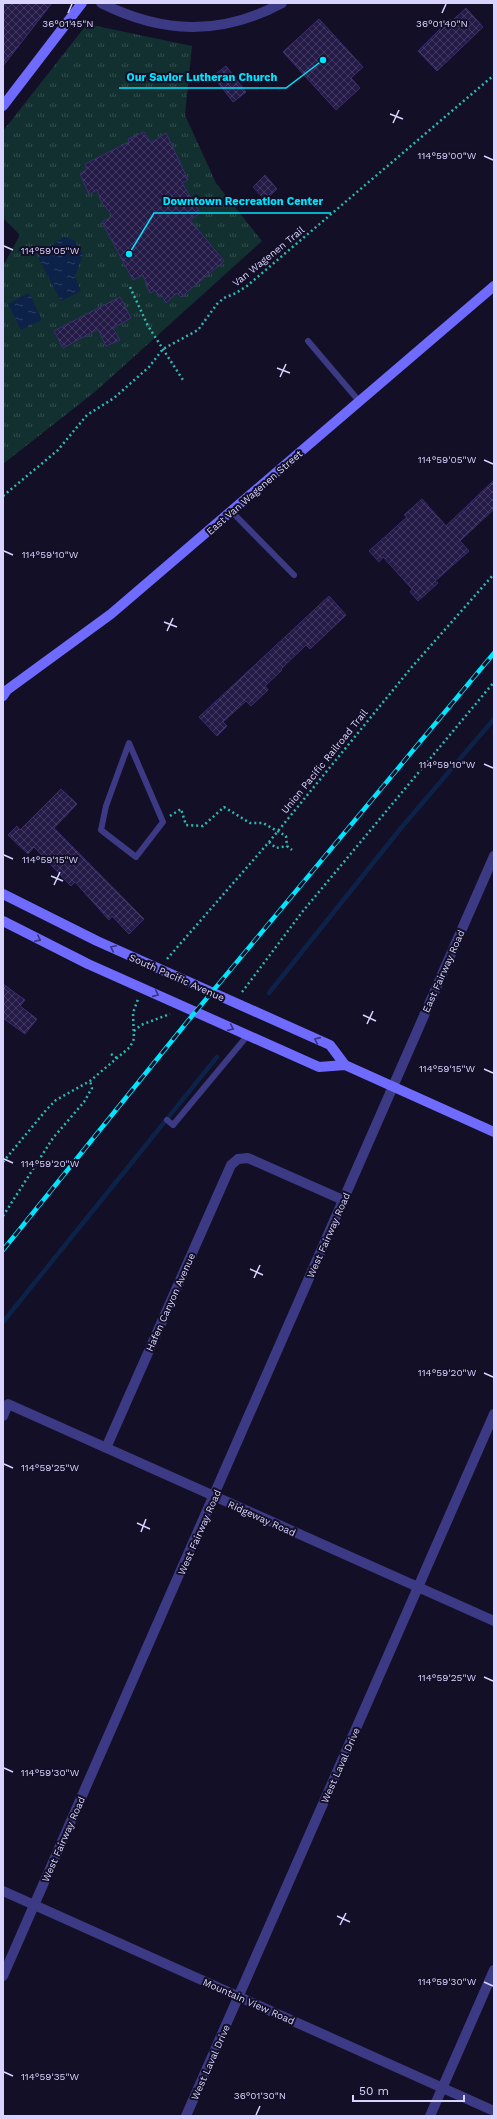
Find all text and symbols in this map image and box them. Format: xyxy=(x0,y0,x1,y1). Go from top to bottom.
text: 36°01'45"N xyxy=(42,18,94,29)
text: 36°01'40"N xyxy=(416,18,468,29)
callout: Our Savior Lutheran Church xyxy=(119,65,286,88)
text: Our Savior Lutheran Church xyxy=(127,71,278,84)
text: 114°59'00"W xyxy=(418,150,477,161)
callout: Downtown Recreation Center xyxy=(154,190,331,213)
text: Downtown Recreation Center xyxy=(163,195,324,208)
street label: Van Wagenen Trail xyxy=(230,224,306,289)
text: 114°59'05"W xyxy=(21,245,80,256)
street label: East Van Wagenen Street xyxy=(204,447,305,537)
text: 114°59'05"W xyxy=(418,454,477,465)
text: 114°59'10"W xyxy=(22,549,79,560)
street label: Union Pacific Railroad Trail xyxy=(279,707,370,816)
text: 114°59'10"W xyxy=(419,759,476,770)
text: 114°59'15"W xyxy=(22,854,78,865)
street label: East Fairway Road xyxy=(420,928,467,1014)
one-way arrow xyxy=(33,935,41,942)
one-way arrow xyxy=(109,945,117,953)
street label: South Pacific Avenue xyxy=(128,951,226,1004)
one-way arrow xyxy=(151,989,159,997)
one-way arrow xyxy=(228,1023,235,1031)
one-way arrow xyxy=(314,1036,321,1044)
text: 114°59'15"W xyxy=(419,1063,475,1074)
text: 114°59'20"W xyxy=(21,1158,80,1169)
street label: West Fairway Road xyxy=(305,1191,352,1280)
street label: Hafen Canyon Avenue xyxy=(144,1251,197,1353)
text: 114°59'20"W xyxy=(418,1367,477,1378)
text: 114°59'25"W xyxy=(21,1462,79,1473)
street label: West Fairway Road xyxy=(176,1488,223,1577)
street label: Ridgeway Road xyxy=(226,1499,297,1538)
text: 114°59'25"W xyxy=(418,1672,476,1683)
street label: West Laval Drive xyxy=(319,1726,362,1804)
text: 114°59'30"W xyxy=(21,1767,80,1778)
street label: West Fairway Road xyxy=(40,1795,87,1884)
street label: Mountain View Road xyxy=(201,1976,296,2027)
text: 114°59'30"W xyxy=(418,1976,477,1987)
street label: West Laval Drive xyxy=(189,2023,232,2101)
text: 114°59'35"W xyxy=(21,2071,79,2082)
scale bar xyxy=(353,2077,464,2103)
text: 50 m xyxy=(359,2084,389,2098)
text: 36°01'30"N xyxy=(234,2090,286,2101)

